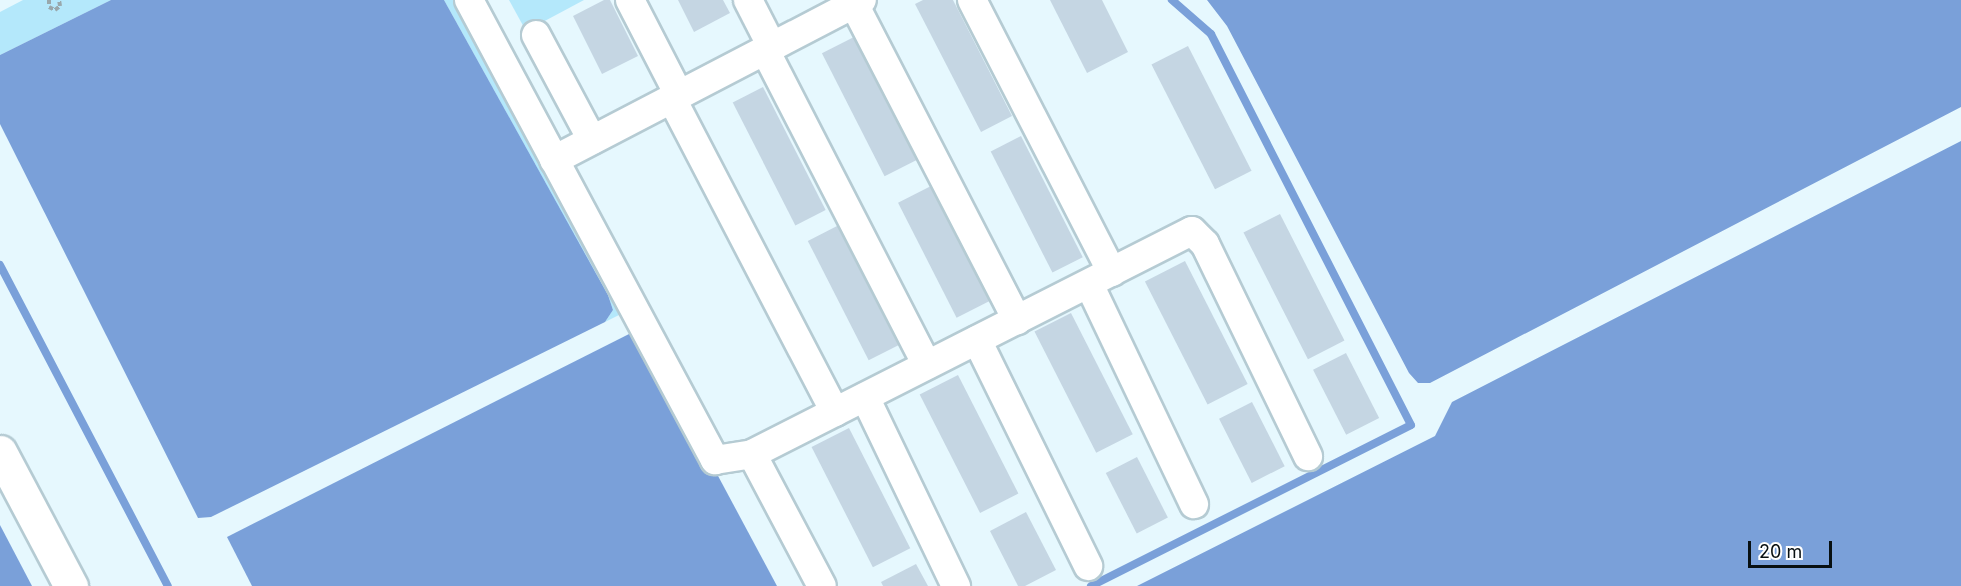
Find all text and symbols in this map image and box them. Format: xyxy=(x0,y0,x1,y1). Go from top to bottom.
scale bar xyxy=(1751,529,1835,567)
text: 20 m xyxy=(1759,541,1802,562)

